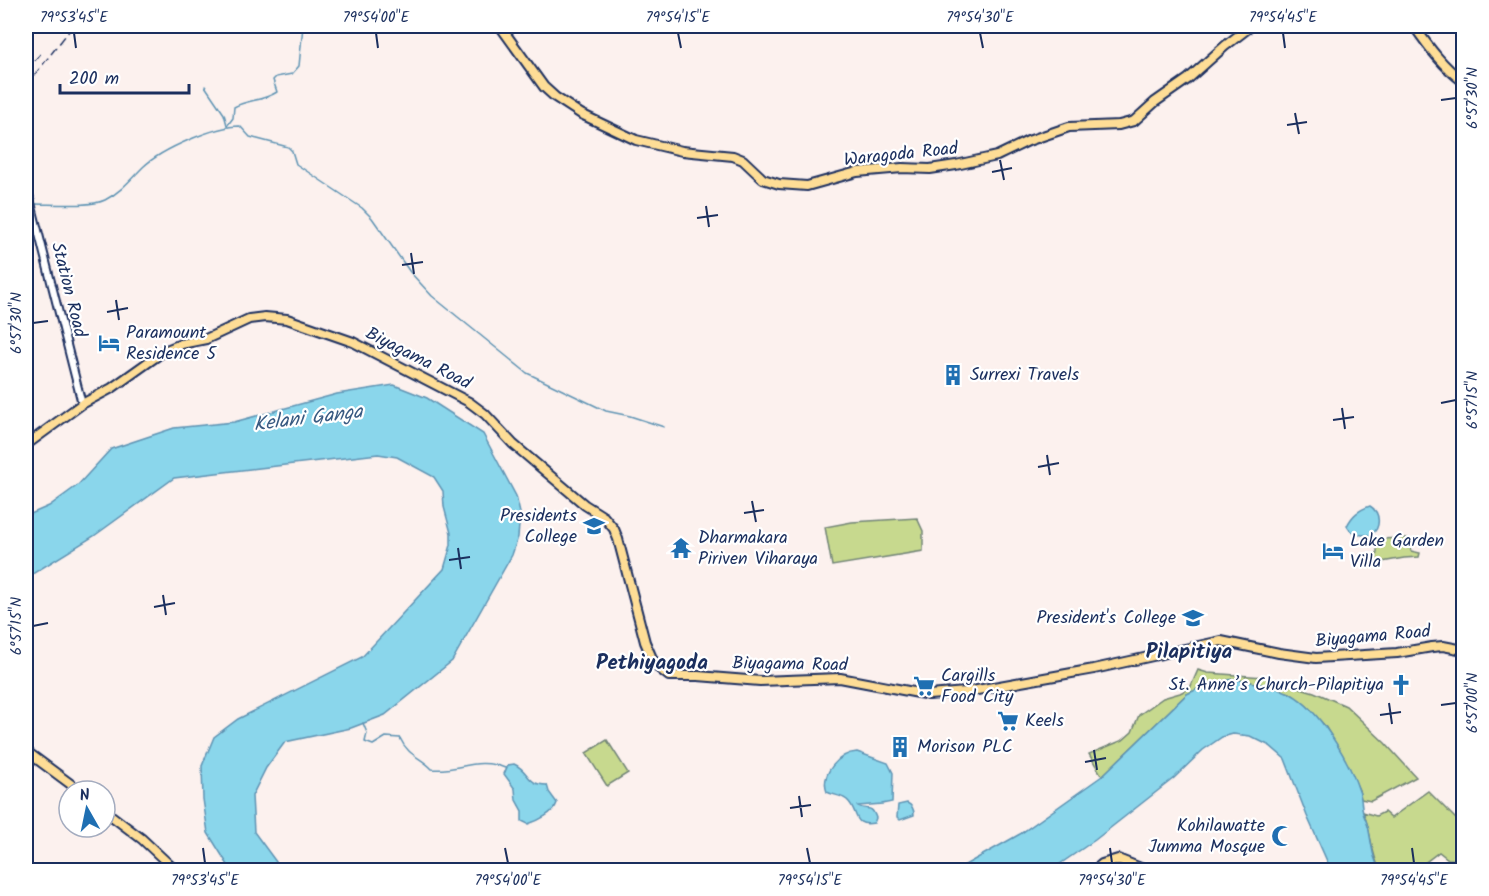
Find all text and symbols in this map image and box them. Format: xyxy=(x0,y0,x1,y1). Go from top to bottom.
text: 79°53'45"E xyxy=(40,6,109,30)
text: 79°54'00"E xyxy=(343,6,410,30)
text: 79°54'15"E xyxy=(646,6,711,30)
text: 79°54'30"E xyxy=(946,6,1015,30)
text: 79°54'45"E xyxy=(1249,6,1318,30)
scale bar xyxy=(60,57,189,95)
text: 200 m xyxy=(69,65,119,94)
text: 6°57'30"N xyxy=(1461,67,1485,129)
street label: Waragoda Road xyxy=(843,134,960,175)
street label: Station Road xyxy=(42,239,94,342)
text: 6°57'30"N xyxy=(5,292,29,354)
place label: Paramount Residence 5 xyxy=(126,319,218,369)
street label: Biyagama Road xyxy=(360,320,477,399)
hotel icon: Paramount Residence 5 xyxy=(97,331,121,355)
place label: Surrexi Travels xyxy=(970,361,1080,390)
building icon: Surrexi Travels xyxy=(941,363,965,387)
text: 6°57'15"N xyxy=(1461,371,1485,429)
water label: Kelani Ganga xyxy=(252,396,366,442)
place label: Presidents College xyxy=(500,502,577,552)
school or university icon: Presidents College xyxy=(582,514,606,538)
place label: Dharmakara Piriven Viharaya xyxy=(698,524,818,574)
place label: Lake Garden Villa xyxy=(1350,527,1444,577)
temple icon: Dharmakara Piriven Viharaya xyxy=(669,536,693,560)
hotel icon: Lake Garden Villa xyxy=(1321,539,1345,563)
text: 6°57'15"N xyxy=(5,597,29,655)
place label: President's College xyxy=(1037,604,1176,633)
school or university icon: President's College xyxy=(1181,606,1205,630)
street label: Biyagama Road xyxy=(1314,617,1433,656)
district label: Pilapitiya xyxy=(1146,636,1233,669)
district label: Pethiyagoda xyxy=(596,647,708,680)
street label: Biyagama Road xyxy=(732,649,849,681)
place label: Cargills Food City xyxy=(941,662,1014,712)
place label: St. Anne’s Church-Pilapitiya xyxy=(1169,671,1384,700)
church icon: St. Anne’s Church-Pilapitiya xyxy=(1389,673,1413,697)
text: 6°57'00"N xyxy=(1461,673,1485,733)
supermarket icon: Cargills Food City xyxy=(912,674,936,698)
place label: Keels xyxy=(1025,707,1064,736)
supermarket icon: Keels xyxy=(996,709,1020,733)
place label: Morison PLC xyxy=(917,733,1013,762)
building icon: Morison PLC xyxy=(888,735,912,759)
north arrow xyxy=(57,779,117,839)
text: N xyxy=(78,783,92,809)
place label: Kohilawatte Jumma Mosque xyxy=(1148,812,1265,862)
mosque icon: Kohilawatte Jumma Mosque xyxy=(1270,824,1294,848)
text: 79°53'45"E xyxy=(171,869,240,893)
text: 79°54'00"E xyxy=(475,869,542,893)
text: 79°54'15"E xyxy=(778,869,843,893)
text: 79°54'30"E xyxy=(1078,869,1147,893)
text: 79°54'45"E xyxy=(1380,869,1449,893)

